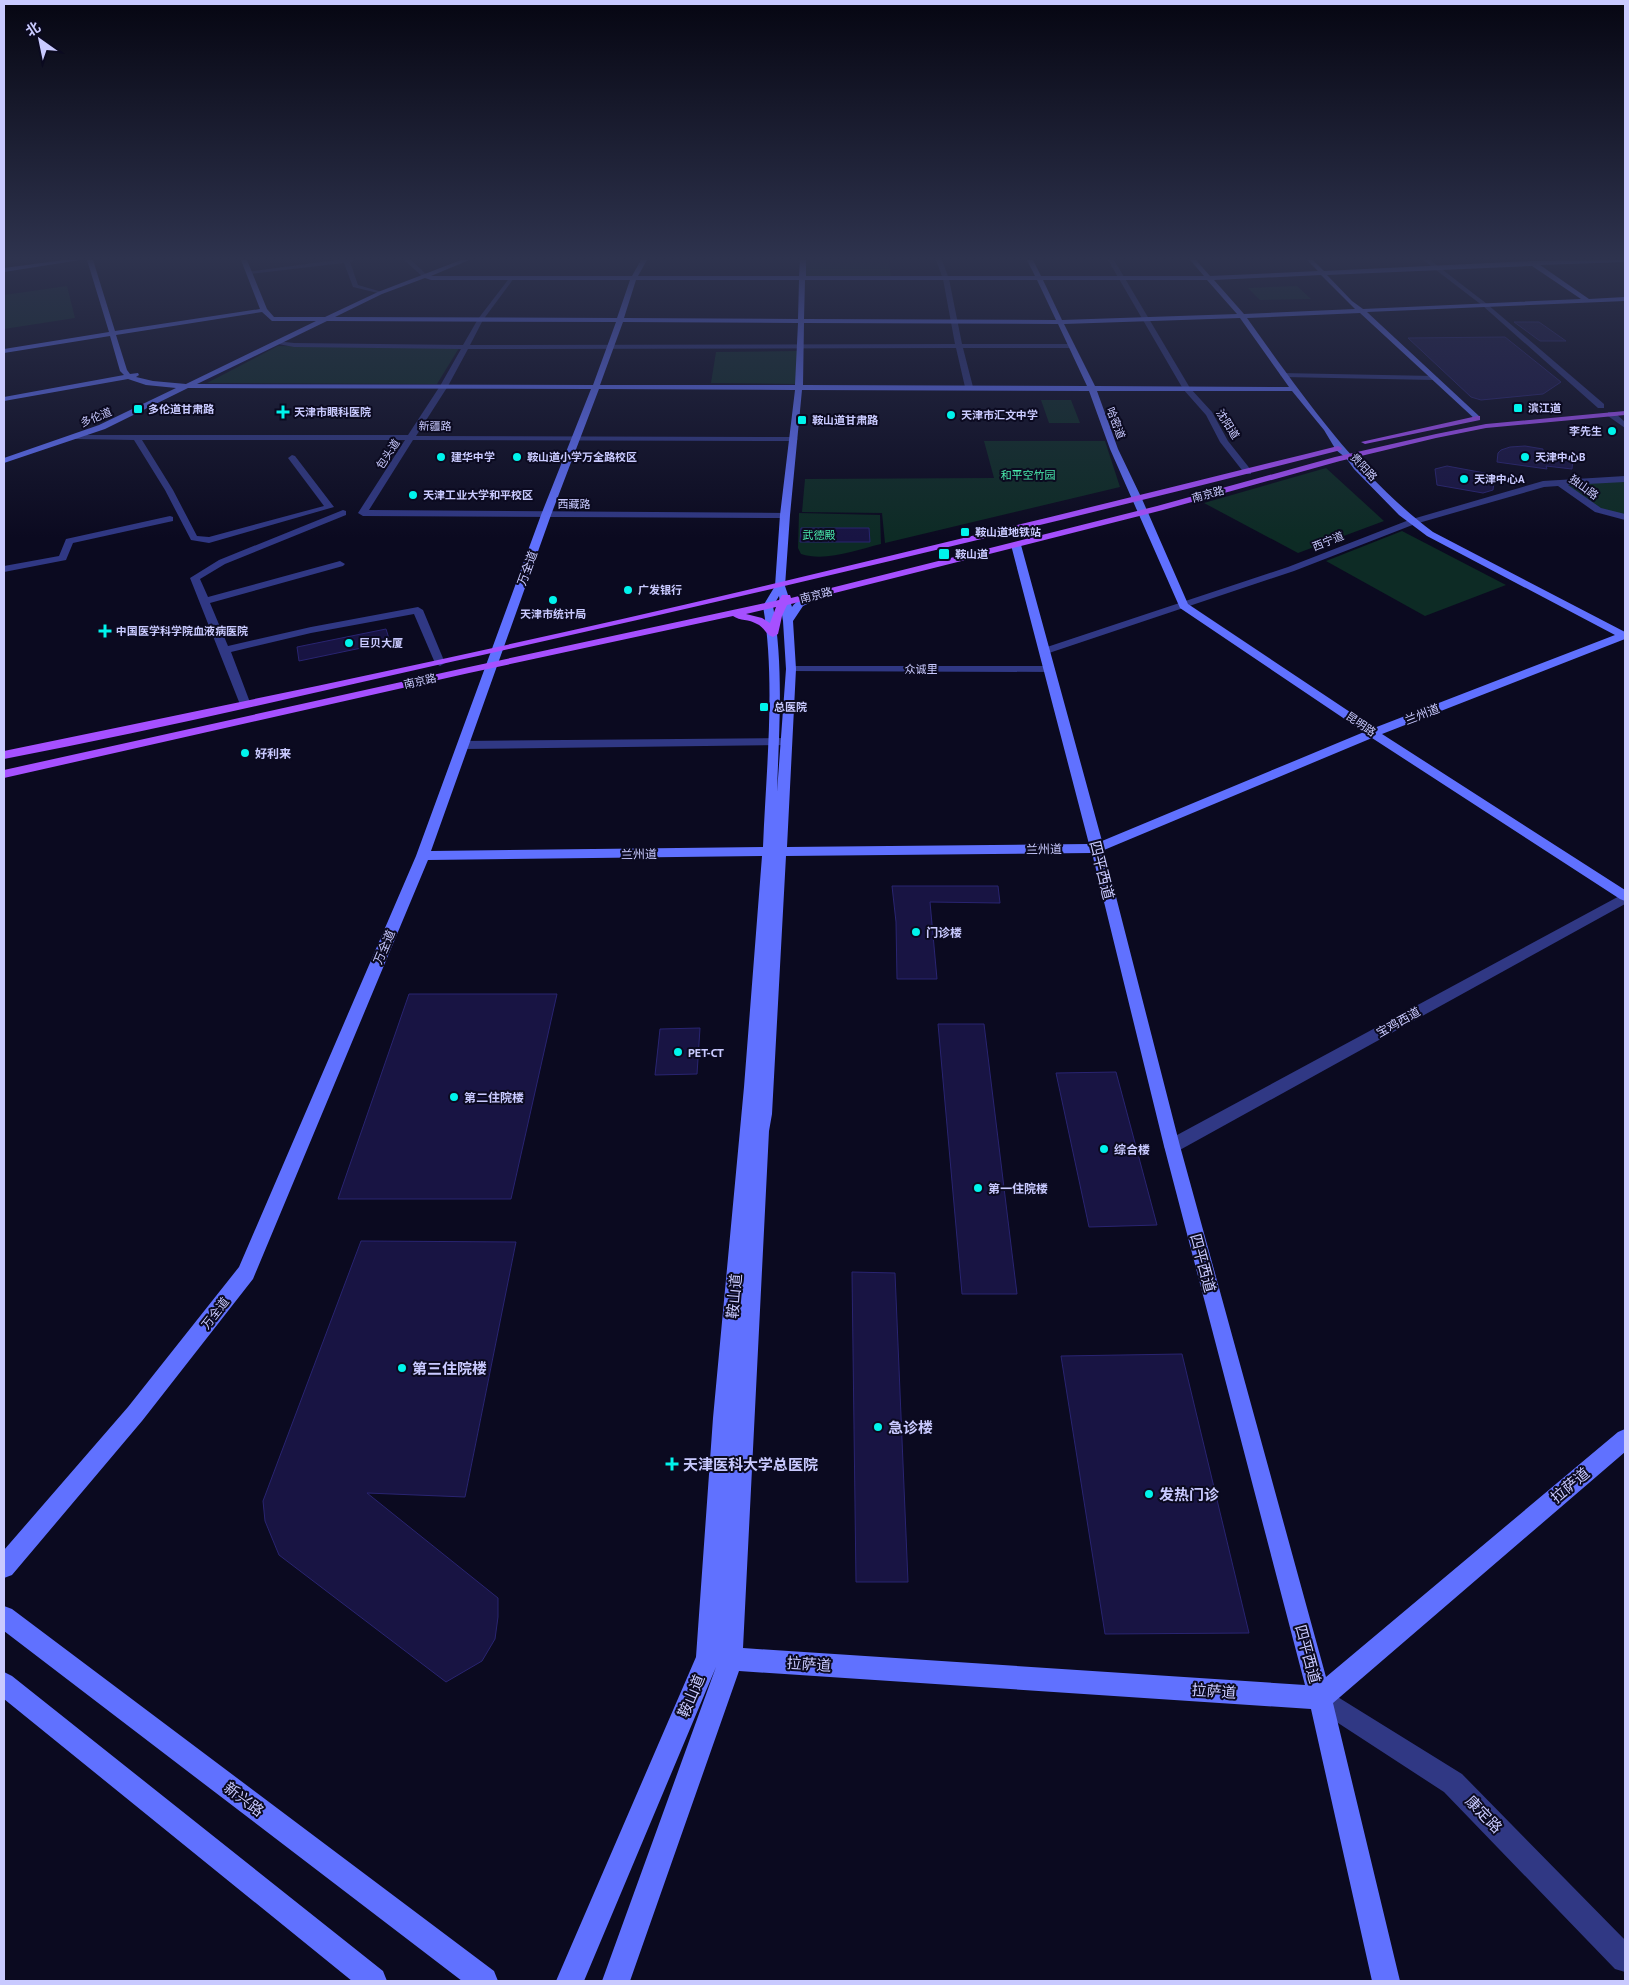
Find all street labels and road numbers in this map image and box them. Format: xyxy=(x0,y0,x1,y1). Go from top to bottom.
street label: 多伦道 xyxy=(78,404,114,430)
street label: 哈密道 xyxy=(1104,405,1128,441)
street label: 沈阳道 xyxy=(1213,406,1243,442)
street label: 新疆路 xyxy=(418,419,452,433)
street label: 包头道 xyxy=(373,436,403,472)
street label: 贵阳路 xyxy=(1348,450,1380,484)
street label: 独山路 xyxy=(1567,472,1601,502)
street label: 南京路 xyxy=(1190,483,1226,505)
street label: 西藏路 xyxy=(558,497,591,511)
street label: 西宁道 xyxy=(1310,528,1346,554)
street label: 万全道 xyxy=(514,549,540,587)
street label: 南京路 xyxy=(798,584,834,606)
street label: 众诚里 xyxy=(905,662,938,676)
street label: 南京路 xyxy=(402,670,438,692)
street label: 兰州道 xyxy=(1403,701,1441,727)
street label: 昆明路 xyxy=(1343,709,1379,739)
street label: 四平西道 xyxy=(1086,839,1118,901)
street label: 兰州道 xyxy=(1026,841,1062,857)
street label: 兰州道 xyxy=(621,846,657,862)
street label: 万全道 xyxy=(370,927,398,967)
street label: 宝鸡西道 xyxy=(1373,1004,1423,1040)
street label: 四平西道 xyxy=(1186,1232,1220,1294)
street label: 鞍山道 xyxy=(723,1273,745,1319)
street label: 万全道 xyxy=(198,1294,232,1332)
street label: 拉萨道 xyxy=(1547,1463,1593,1507)
street label: 四平西道 xyxy=(1291,1623,1325,1685)
street label: 拉萨道 xyxy=(786,1653,832,1675)
street label: 鞍山道 xyxy=(673,1672,709,1720)
street label: 拉萨道 xyxy=(1191,1680,1237,1702)
street label: 新兴路 xyxy=(220,1778,268,1820)
street label: 康定路 xyxy=(1462,1791,1506,1837)

